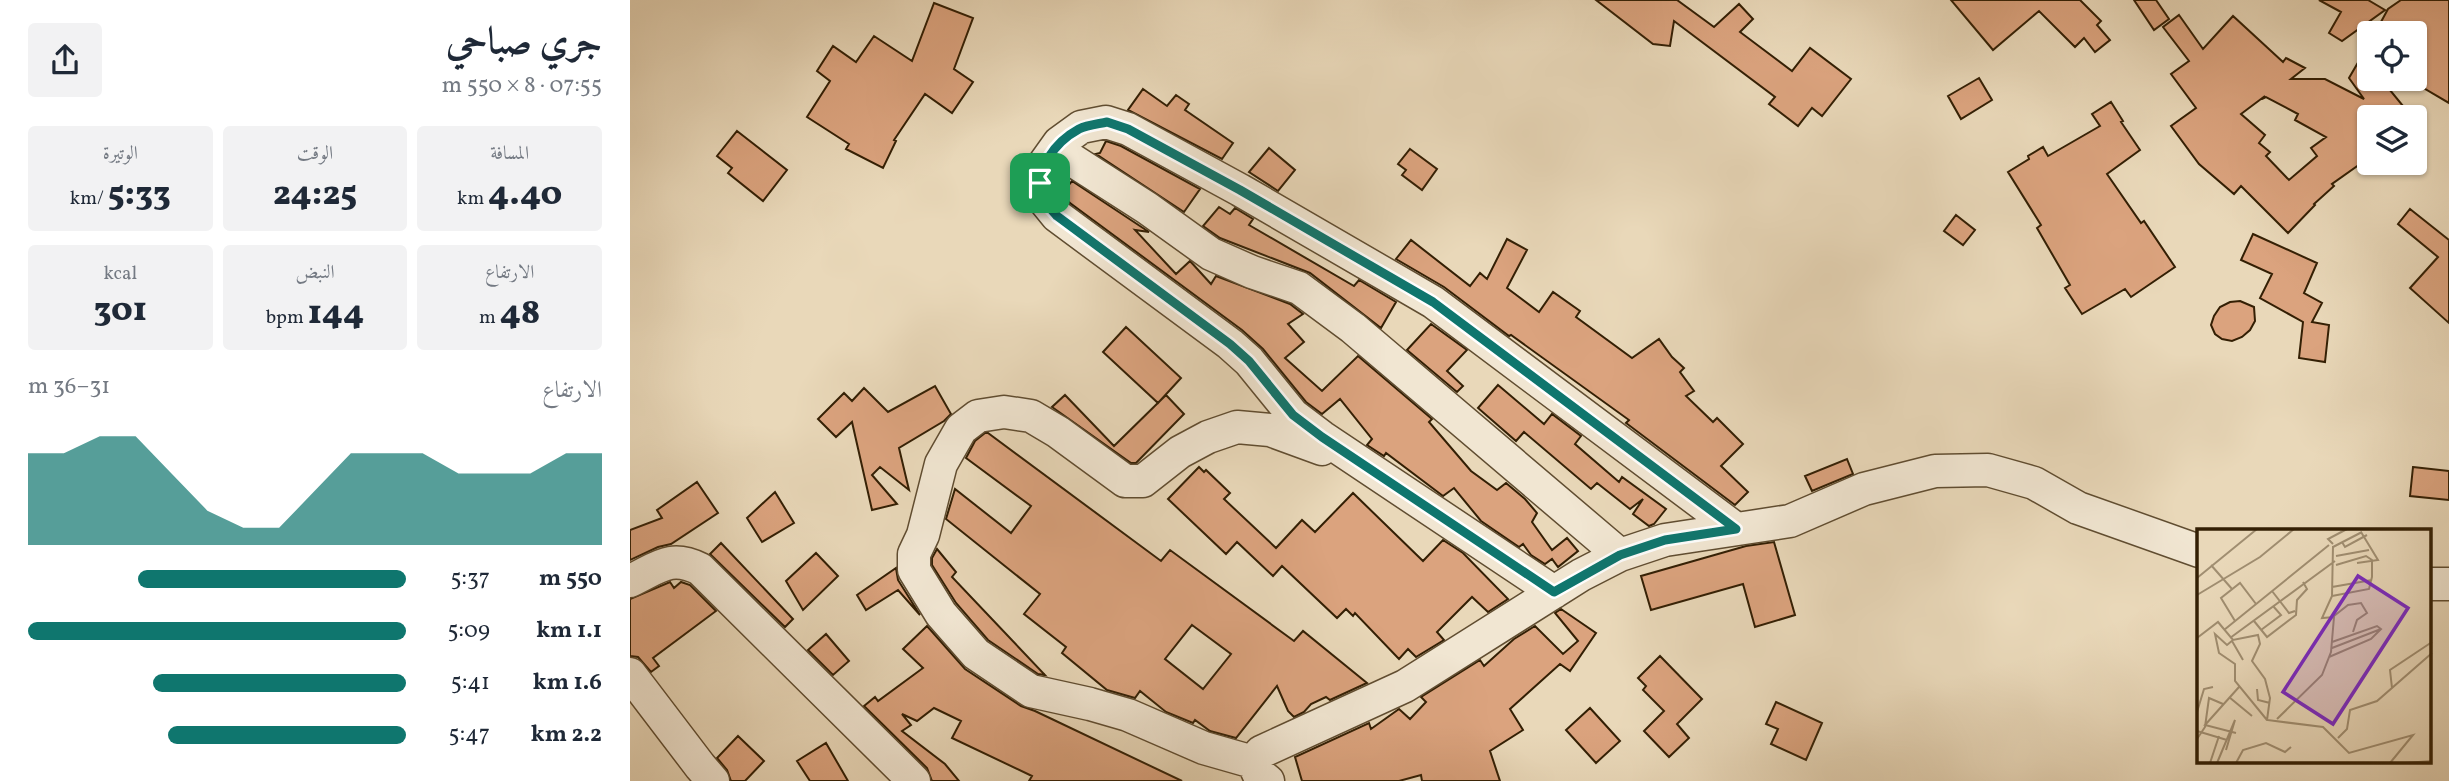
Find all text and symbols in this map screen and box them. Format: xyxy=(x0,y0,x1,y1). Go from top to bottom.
text: جري صباحي xyxy=(446,17,602,70)
map controls xyxy=(2357,21,2427,175)
button: locate xyxy=(2357,21,2427,91)
button: share xyxy=(28,23,102,97)
text: 07:55 · 8 × 550 m xyxy=(442,70,602,102)
button: layers xyxy=(2357,105,2427,175)
text: الوتيرة xyxy=(103,141,138,167)
text: الوقت xyxy=(297,141,333,167)
text: المسافة xyxy=(490,141,529,167)
pin xyxy=(1010,153,1070,213)
icon: arrive xyxy=(1021,164,1059,202)
text: 5:33 xyxy=(108,171,171,219)
text: 24:25 xyxy=(273,171,357,219)
text: 4.40 xyxy=(488,171,562,219)
text: /km xyxy=(70,186,108,212)
text: km xyxy=(457,186,488,212)
text: النبض xyxy=(295,260,335,286)
text: الارتفاع xyxy=(485,260,534,286)
text: kcal xyxy=(103,261,137,287)
text: 301 xyxy=(94,287,147,335)
text: 144 xyxy=(308,290,364,338)
text: 48 xyxy=(500,290,540,338)
text: bpm xyxy=(266,305,308,331)
text: m xyxy=(479,305,500,331)
text: 31–36 m xyxy=(28,371,110,403)
text: الارتفاع xyxy=(542,375,602,407)
inset map xyxy=(2197,529,2431,764)
text: 5:37 xyxy=(451,563,490,595)
text: 550 m xyxy=(539,563,602,595)
text: 5:09 xyxy=(448,615,490,647)
text: 1.1 km xyxy=(536,615,602,647)
text: 5:41 xyxy=(451,667,490,699)
text: 1.6 km xyxy=(533,667,602,699)
text: 5:47 xyxy=(449,719,490,751)
text: 2.2 km xyxy=(531,719,602,751)

